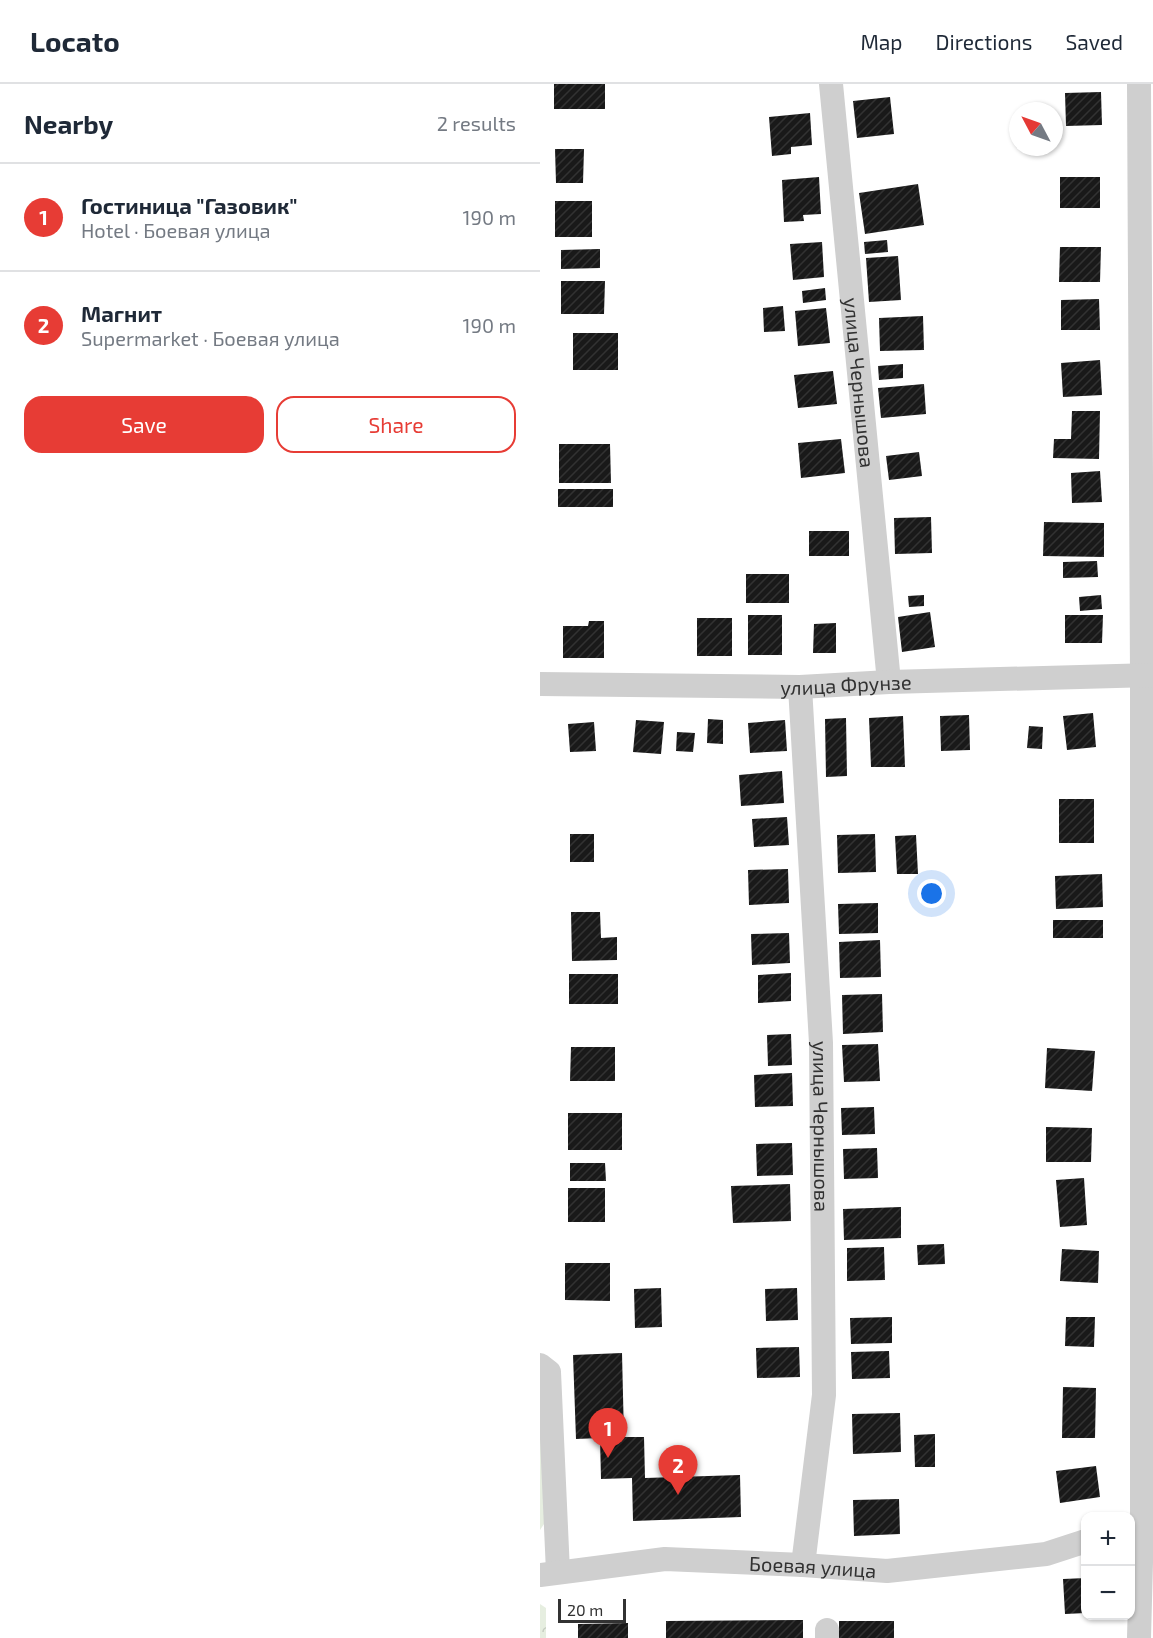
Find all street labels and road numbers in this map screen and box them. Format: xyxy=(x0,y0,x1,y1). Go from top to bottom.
street label: улица Чернышова xyxy=(839,296,880,469)
street label: улица Фрунзе xyxy=(780,669,912,700)
street label: улица Чернышова xyxy=(808,1041,834,1212)
street label: Боевая улица xyxy=(749,1551,877,1582)

